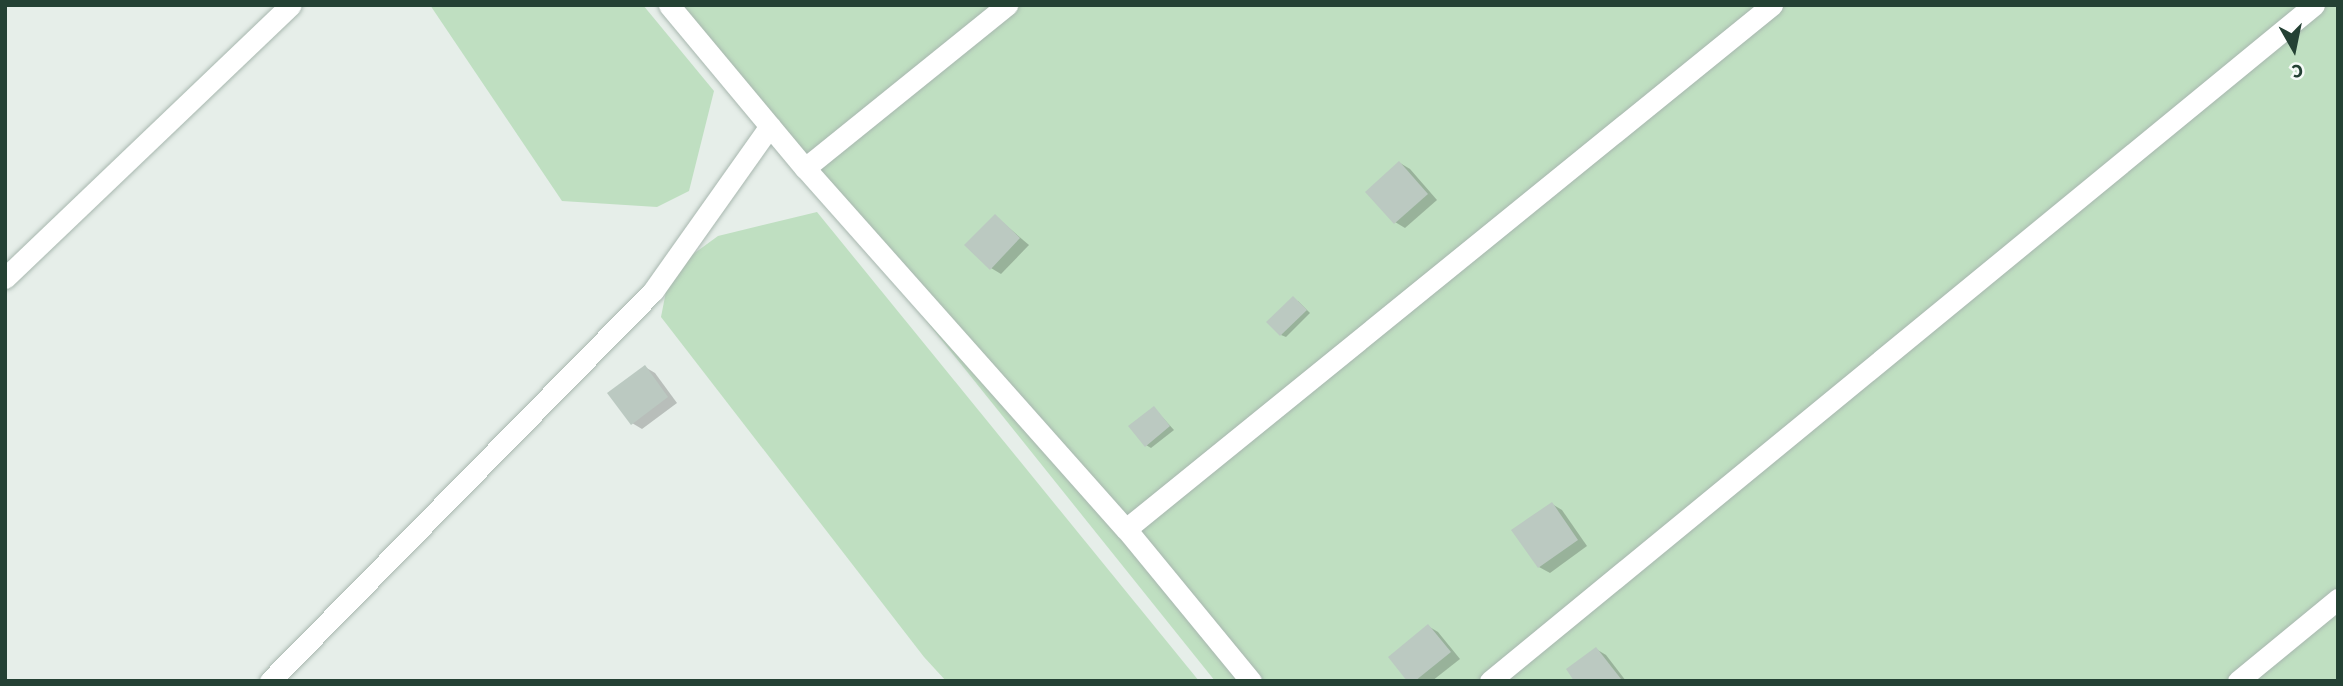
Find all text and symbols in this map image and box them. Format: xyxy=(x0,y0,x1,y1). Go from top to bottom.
north arrow xyxy=(2259,14,2329,84)
text: С xyxy=(2290,56,2305,84)

